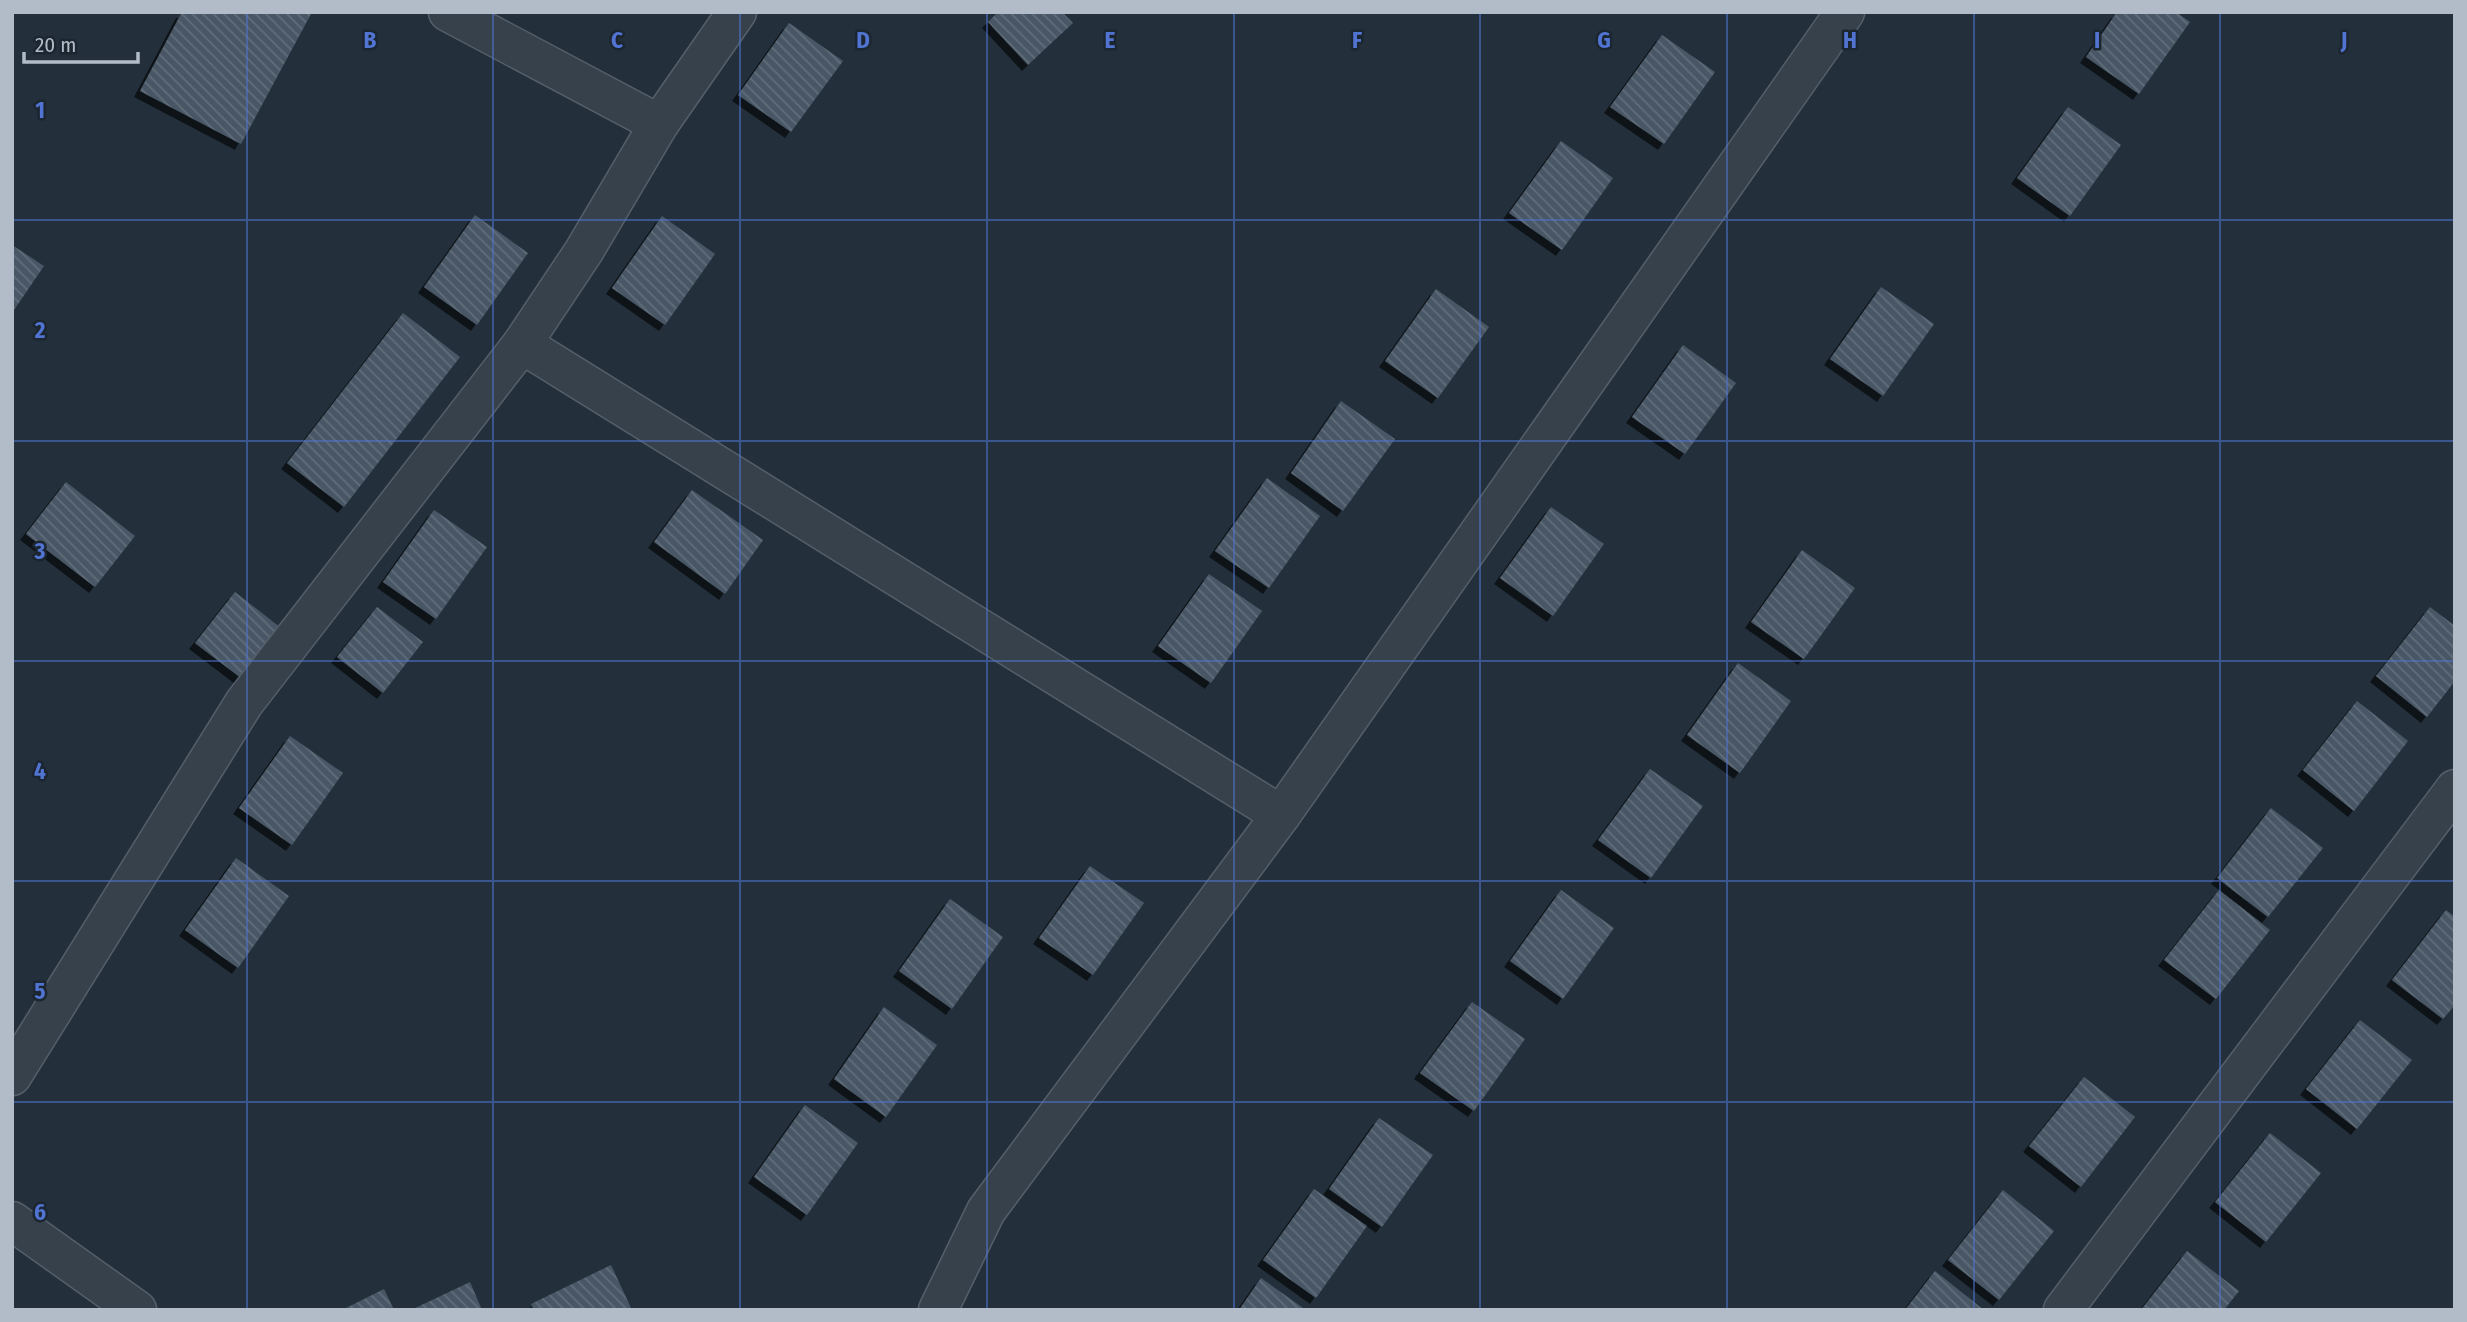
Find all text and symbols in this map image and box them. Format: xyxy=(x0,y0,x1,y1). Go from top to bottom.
scale bar xyxy=(24,21,138,65)
text: B xyxy=(364,26,377,54)
text: C xyxy=(611,26,623,54)
text: D xyxy=(856,26,870,54)
text: E xyxy=(1105,26,1116,54)
text: F xyxy=(1352,26,1362,54)
text: G xyxy=(1597,26,1611,54)
text: H xyxy=(1843,26,1857,54)
text: I xyxy=(2094,26,2100,54)
text: J xyxy=(2340,26,2347,54)
text: 20 m xyxy=(35,32,76,58)
text: 1 xyxy=(35,96,45,124)
text: 2 xyxy=(34,316,46,344)
text: 3 xyxy=(34,537,46,565)
text: 4 xyxy=(34,757,46,785)
text: 5 xyxy=(34,977,46,1005)
text: 6 xyxy=(34,1198,46,1226)

